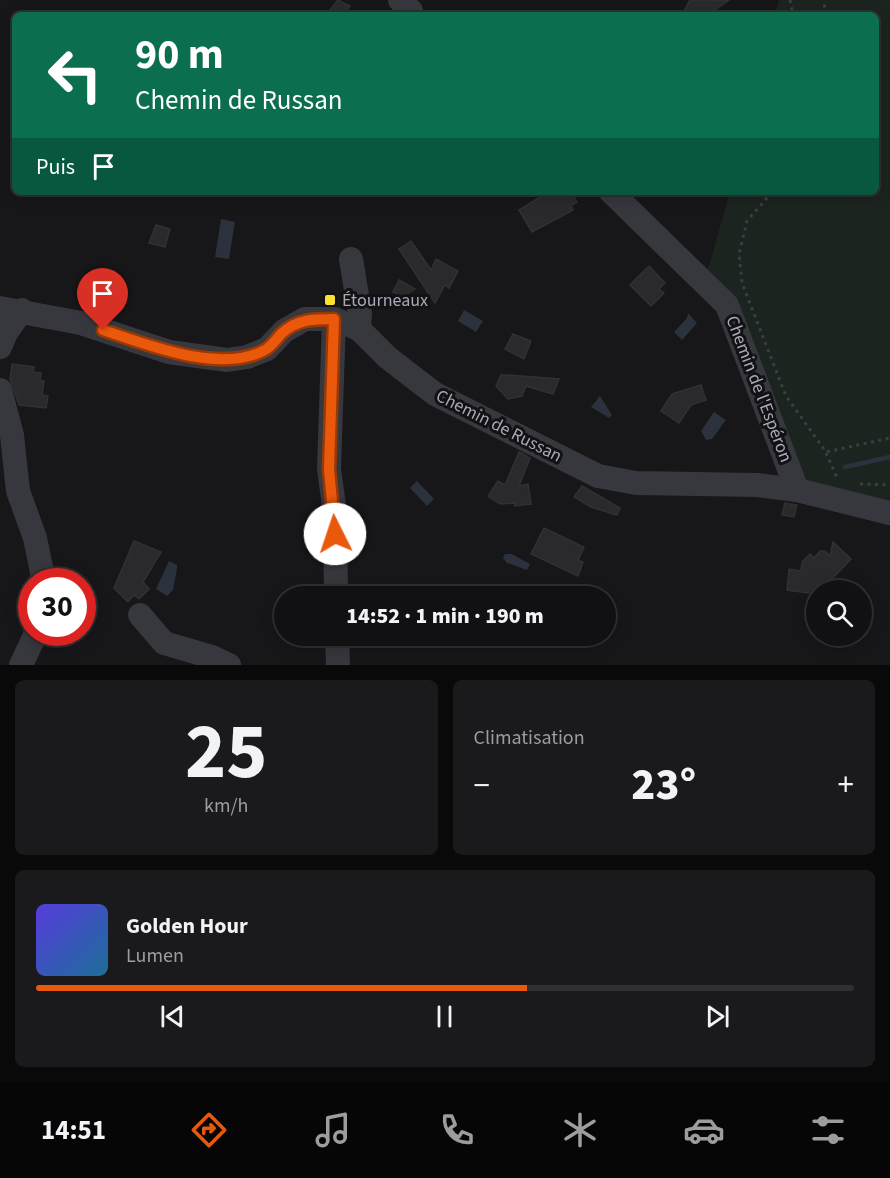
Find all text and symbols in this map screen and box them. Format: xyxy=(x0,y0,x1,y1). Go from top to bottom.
text: 90 m xyxy=(135,25,224,85)
icon: left xyxy=(36,36,114,114)
text: Chemin de Russan xyxy=(135,81,343,120)
icon: arrive xyxy=(87,150,120,183)
text: Puis xyxy=(36,151,75,183)
pin xyxy=(77,268,128,330)
icon: arrive xyxy=(86,277,119,310)
place label: Étourneaux xyxy=(342,288,428,313)
marker: Étourneaux xyxy=(323,293,337,307)
street label: Chemin de l'Espéron xyxy=(720,312,798,466)
street label: Chemin de Russan xyxy=(432,383,566,469)
position arrow xyxy=(303,502,367,566)
speed limit sign: 30 xyxy=(18,568,96,646)
map controls xyxy=(806,580,872,646)
button: search xyxy=(806,580,872,646)
text: 14:52 · 1 min · 190 m xyxy=(346,600,544,632)
text: 25 xyxy=(185,697,267,808)
text: Climatisation xyxy=(474,724,585,752)
text: 23° xyxy=(631,753,696,817)
text: − xyxy=(474,762,490,809)
text: + xyxy=(838,762,854,809)
text: km/h xyxy=(204,792,248,820)
text: Golden Hour xyxy=(126,910,248,942)
text: Lumen xyxy=(126,942,184,970)
icon: previous xyxy=(156,1000,189,1033)
icon: pause xyxy=(428,1000,461,1033)
icon: next xyxy=(701,1000,734,1033)
icon: directions xyxy=(188,1109,230,1151)
icon: music xyxy=(312,1109,354,1151)
icon: phone xyxy=(436,1109,478,1151)
icon: climate xyxy=(559,1109,601,1151)
icon: car xyxy=(683,1109,725,1151)
icon: filters xyxy=(807,1109,849,1151)
text: 14:51 xyxy=(41,1111,106,1150)

